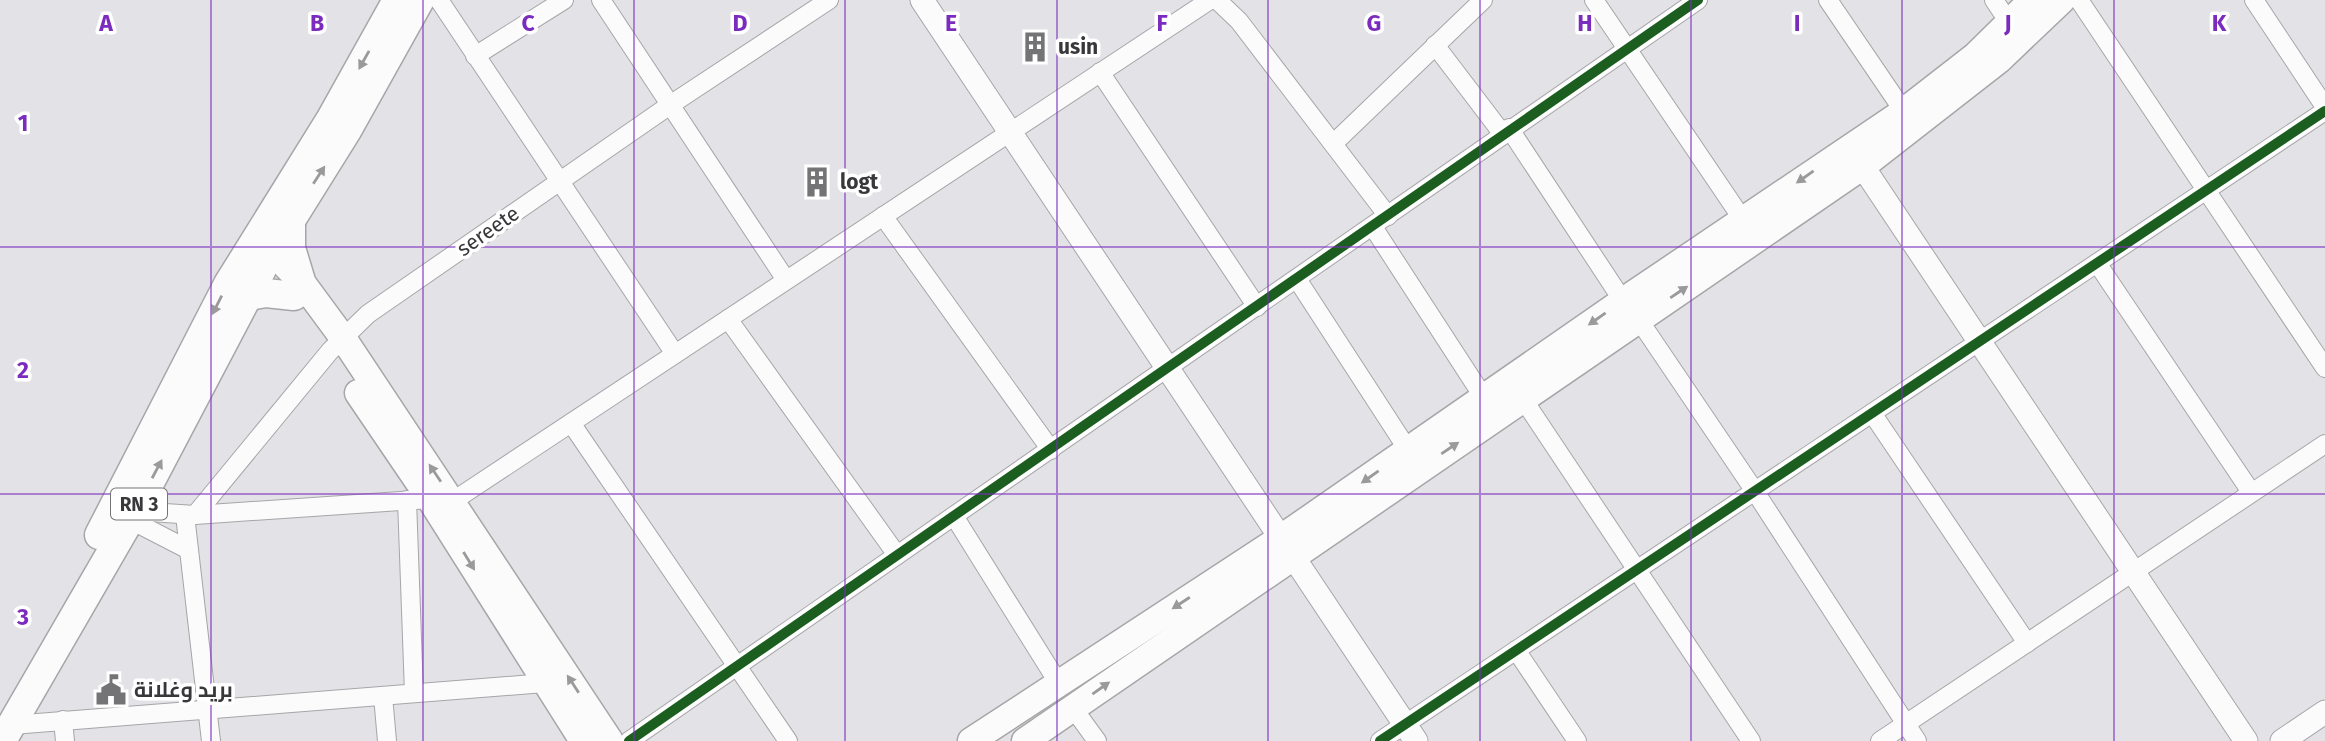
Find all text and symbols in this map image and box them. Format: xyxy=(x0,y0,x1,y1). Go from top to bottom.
text: A xyxy=(98,9,113,37)
text: B xyxy=(310,9,324,37)
text: C xyxy=(521,9,535,37)
text: D xyxy=(733,9,748,37)
text: E xyxy=(945,9,957,37)
text: F xyxy=(1156,9,1168,37)
text: G xyxy=(1367,9,1381,37)
text: H xyxy=(1577,9,1593,37)
text: I xyxy=(1794,9,1800,37)
text: J xyxy=(2003,9,2012,37)
text: K xyxy=(2212,9,2227,37)
building icon: usin xyxy=(1018,30,1052,64)
place label: usin xyxy=(1058,34,1098,60)
one-way arrow xyxy=(358,50,370,69)
text: 1 xyxy=(18,109,28,137)
building icon: logt xyxy=(800,165,834,199)
one-way arrow xyxy=(312,166,325,185)
place label: logt xyxy=(840,169,879,195)
one-way arrow xyxy=(1796,170,1814,184)
street label: sereete xyxy=(452,200,524,262)
one-way arrow xyxy=(1670,285,1688,299)
one-way arrow xyxy=(211,295,223,315)
one-way arrow xyxy=(1588,312,1606,326)
text: 2 xyxy=(17,356,29,384)
one-way arrow xyxy=(1441,441,1459,455)
one-way arrow xyxy=(152,459,163,479)
one-way arrow xyxy=(428,463,441,483)
one-way arrow xyxy=(1361,470,1379,484)
road number: RN 3 xyxy=(111,489,167,520)
one-way arrow xyxy=(462,552,475,571)
one-way arrow xyxy=(1171,597,1191,610)
text: 3 xyxy=(16,603,29,631)
public building icon: بريد وغلانة xyxy=(94,673,128,707)
one-way arrow xyxy=(566,675,580,693)
place label: بريد وغلانة xyxy=(134,677,233,703)
one-way arrow xyxy=(1092,682,1111,695)

